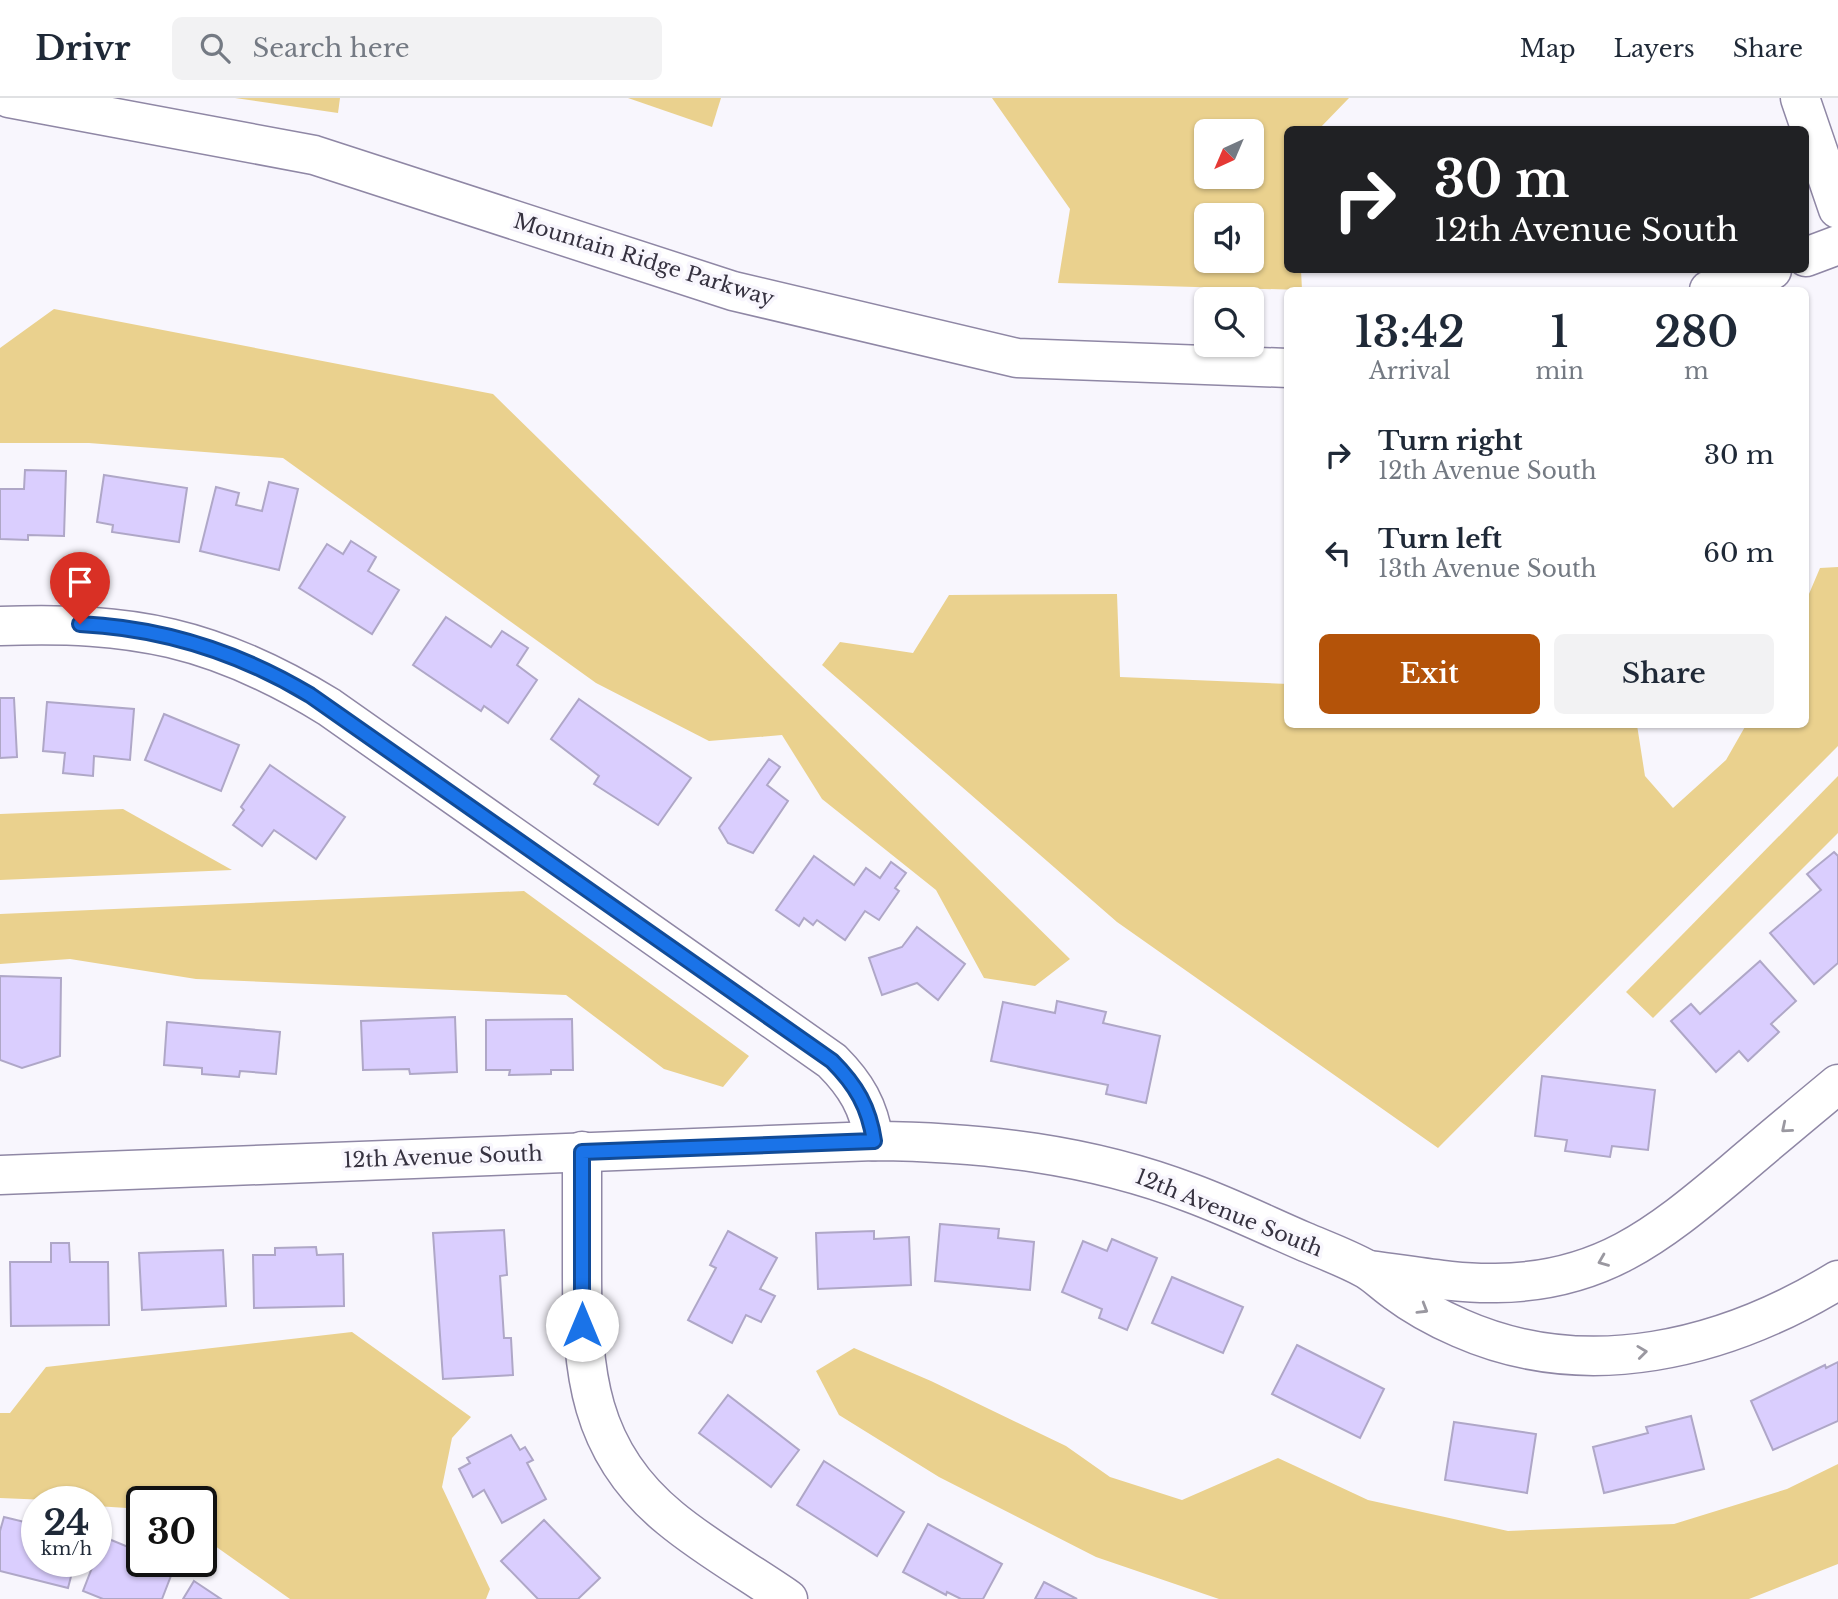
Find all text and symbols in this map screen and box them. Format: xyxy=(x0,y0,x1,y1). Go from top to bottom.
search box xyxy=(172,17,662,80)
text: Drivr xyxy=(35,28,130,69)
icon: search xyxy=(196,29,234,67)
text: Search here xyxy=(252,32,410,64)
text: Map xyxy=(1520,34,1576,63)
text: Layers xyxy=(1614,34,1695,63)
text: Share xyxy=(1733,34,1803,63)
north arrow xyxy=(1194,119,1264,189)
map controls xyxy=(1194,119,1264,357)
text: 30 m xyxy=(1434,149,1569,210)
icon: right xyxy=(1319,154,1410,245)
button: sound xyxy=(1194,203,1264,273)
street label: Mountain Ridge Parkway xyxy=(510,208,778,312)
text: 12th Avenue South xyxy=(1434,210,1738,250)
button: search xyxy=(1194,287,1264,357)
text: 13:42 xyxy=(1354,306,1465,358)
text: 1 xyxy=(1550,306,1569,358)
text: 280 xyxy=(1654,306,1739,358)
text: Arrival xyxy=(1369,357,1450,385)
text: min xyxy=(1535,357,1584,385)
text: m xyxy=(1684,357,1709,385)
text: Turn right xyxy=(1378,425,1523,457)
icon: right xyxy=(1319,436,1357,474)
text: 30 m xyxy=(1704,439,1774,471)
text: 12th Avenue South xyxy=(1378,457,1597,485)
text: Turn left xyxy=(1378,523,1502,555)
icon: left xyxy=(1319,534,1357,572)
text: 60 m xyxy=(1703,537,1774,569)
pin xyxy=(50,552,110,624)
text: 13th Avenue South xyxy=(1378,555,1597,583)
icon: arrive xyxy=(61,563,99,601)
button: Exit xyxy=(1319,634,1540,714)
button: Share xyxy=(1554,634,1774,714)
one-way arrow xyxy=(1781,1119,1793,1132)
street label: 12th Avenue South xyxy=(343,1141,543,1173)
street label: 12th Avenue South xyxy=(1132,1164,1326,1262)
one-way arrow xyxy=(1598,1253,1610,1267)
position arrow xyxy=(545,1288,619,1362)
one-way arrow xyxy=(1415,1300,1428,1313)
one-way arrow xyxy=(1636,1344,1648,1359)
speed limit sign: 30 xyxy=(126,1486,217,1577)
text: 24 xyxy=(43,1501,90,1544)
text: km/h xyxy=(41,1538,92,1560)

